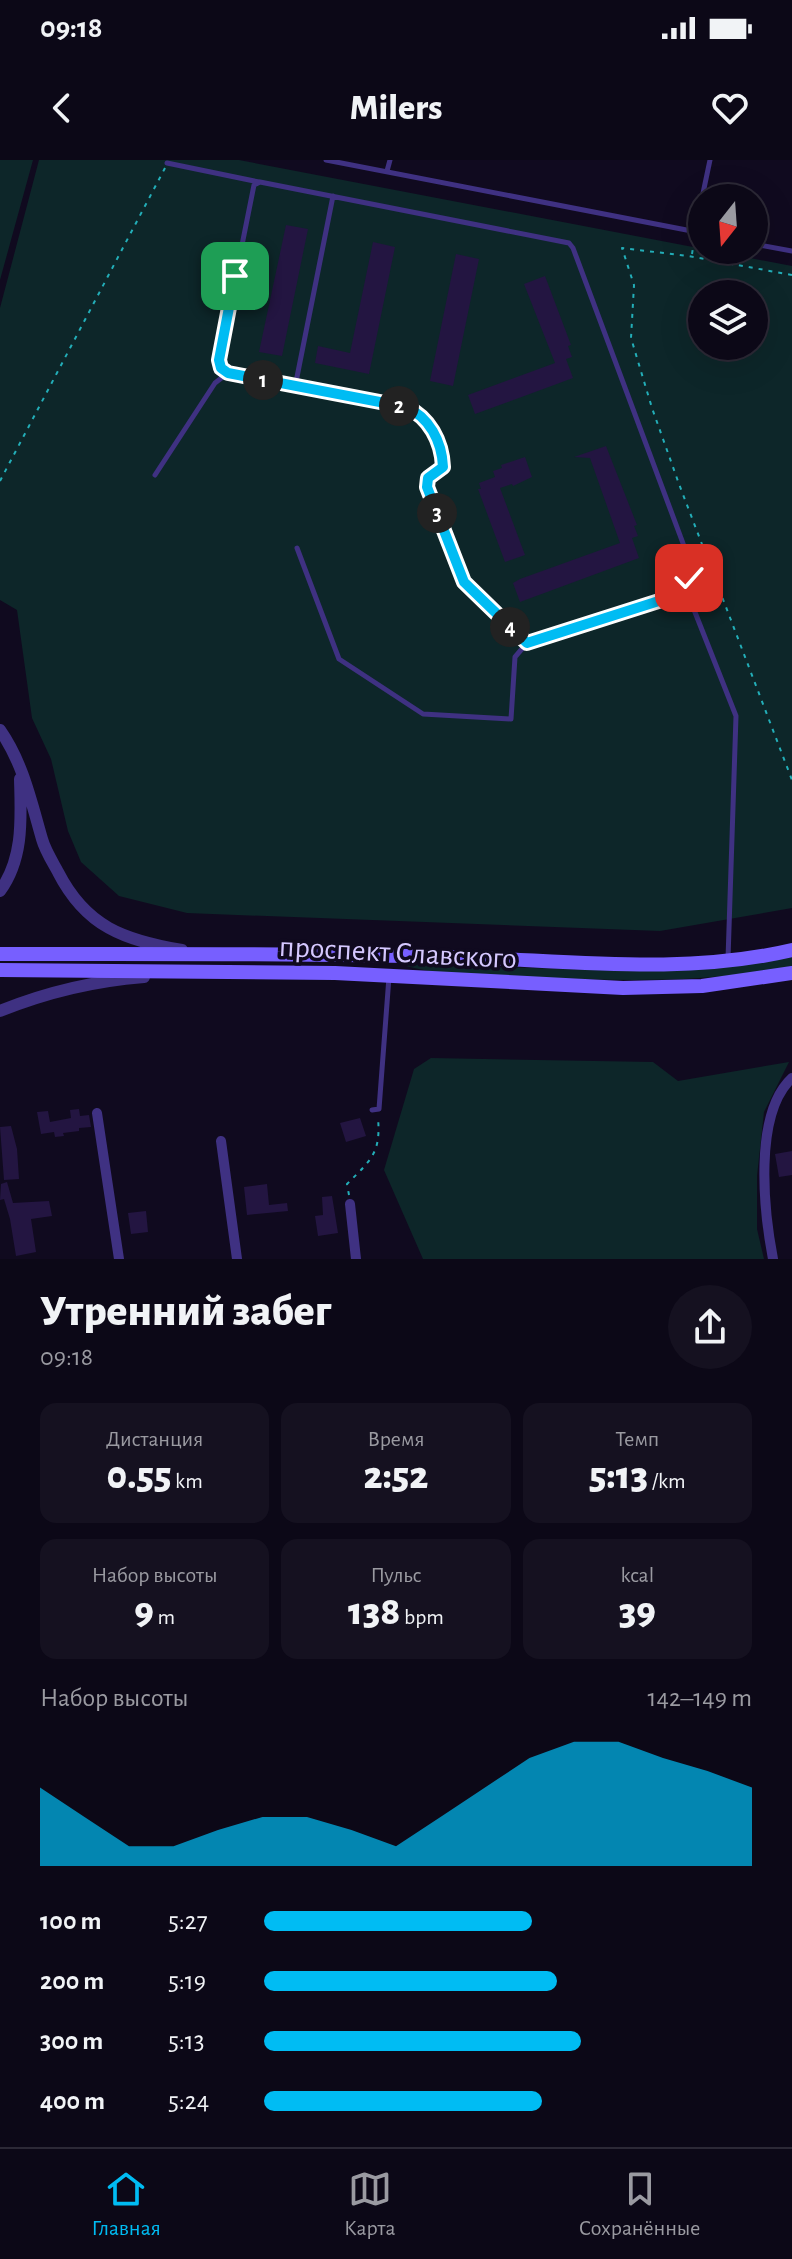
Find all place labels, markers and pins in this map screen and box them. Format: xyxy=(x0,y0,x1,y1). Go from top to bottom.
pin xyxy=(201,242,269,310)
pin: 1 xyxy=(243,360,283,400)
pin: 2 xyxy=(379,386,419,426)
pin: 3 xyxy=(417,493,457,533)
pin xyxy=(655,544,723,612)
pin: 4 xyxy=(490,607,530,647)

